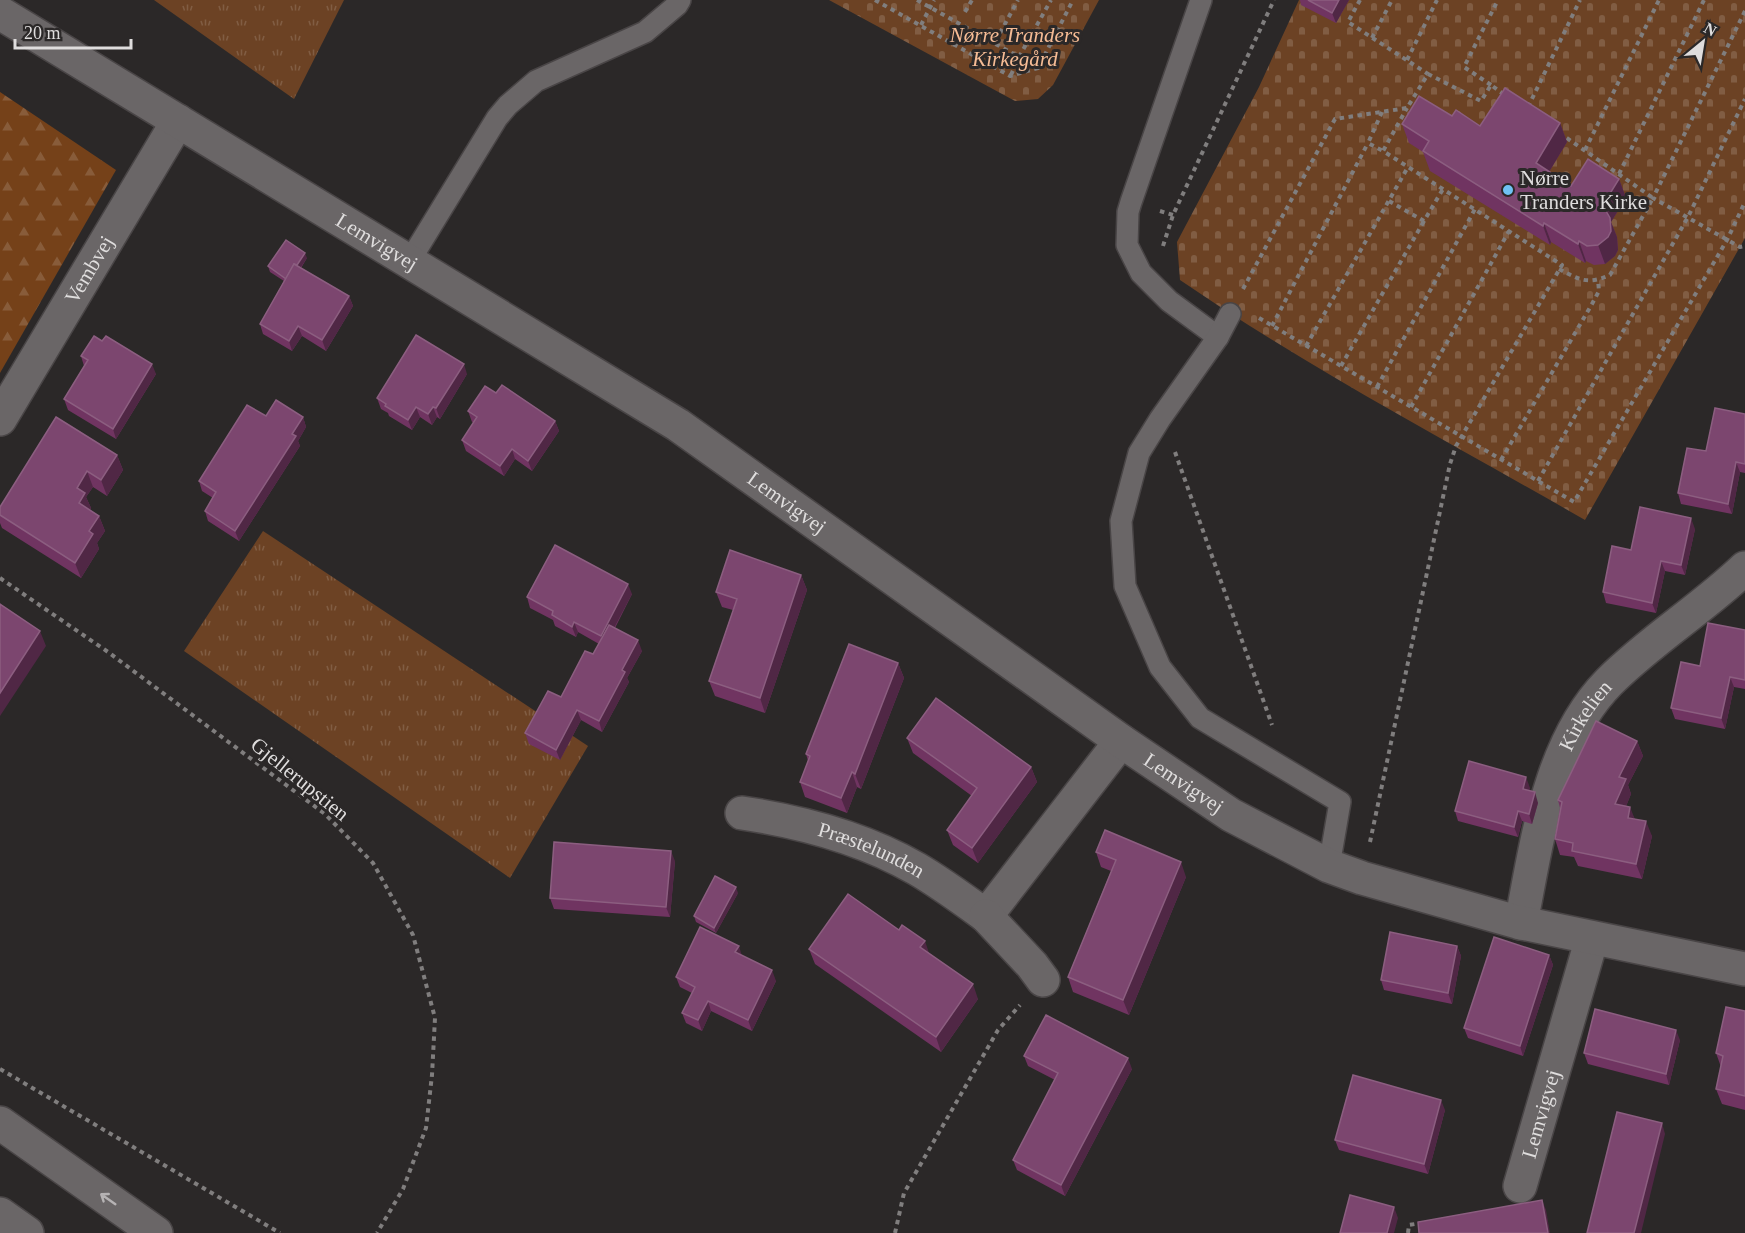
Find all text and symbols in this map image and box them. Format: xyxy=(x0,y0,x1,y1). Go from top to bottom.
scale bar xyxy=(15,12,130,50)
north arrow xyxy=(1673,12,1733,72)
text: N xyxy=(1701,19,1720,40)
text: 20 m xyxy=(24,23,61,43)
park label: Nørre Tranders Kirkegård xyxy=(949,23,1080,71)
place label: Nørre Tranders Kirke xyxy=(1520,166,1647,214)
marker: Nørre Tranders Kirke xyxy=(1501,183,1515,197)
street label: Lemvigvej xyxy=(332,208,422,276)
street label: Vembvej xyxy=(60,231,119,308)
street label: Lemvigvej xyxy=(743,466,831,539)
street label: Kirkelien xyxy=(1554,675,1617,755)
street label: Gjellerupstien xyxy=(246,732,354,826)
street label: Lemvigvej xyxy=(1139,748,1228,818)
street label: Præstelunden xyxy=(815,817,929,883)
street label: Lemvigvej xyxy=(1517,1067,1565,1161)
one-way arrow xyxy=(100,1193,116,1205)

